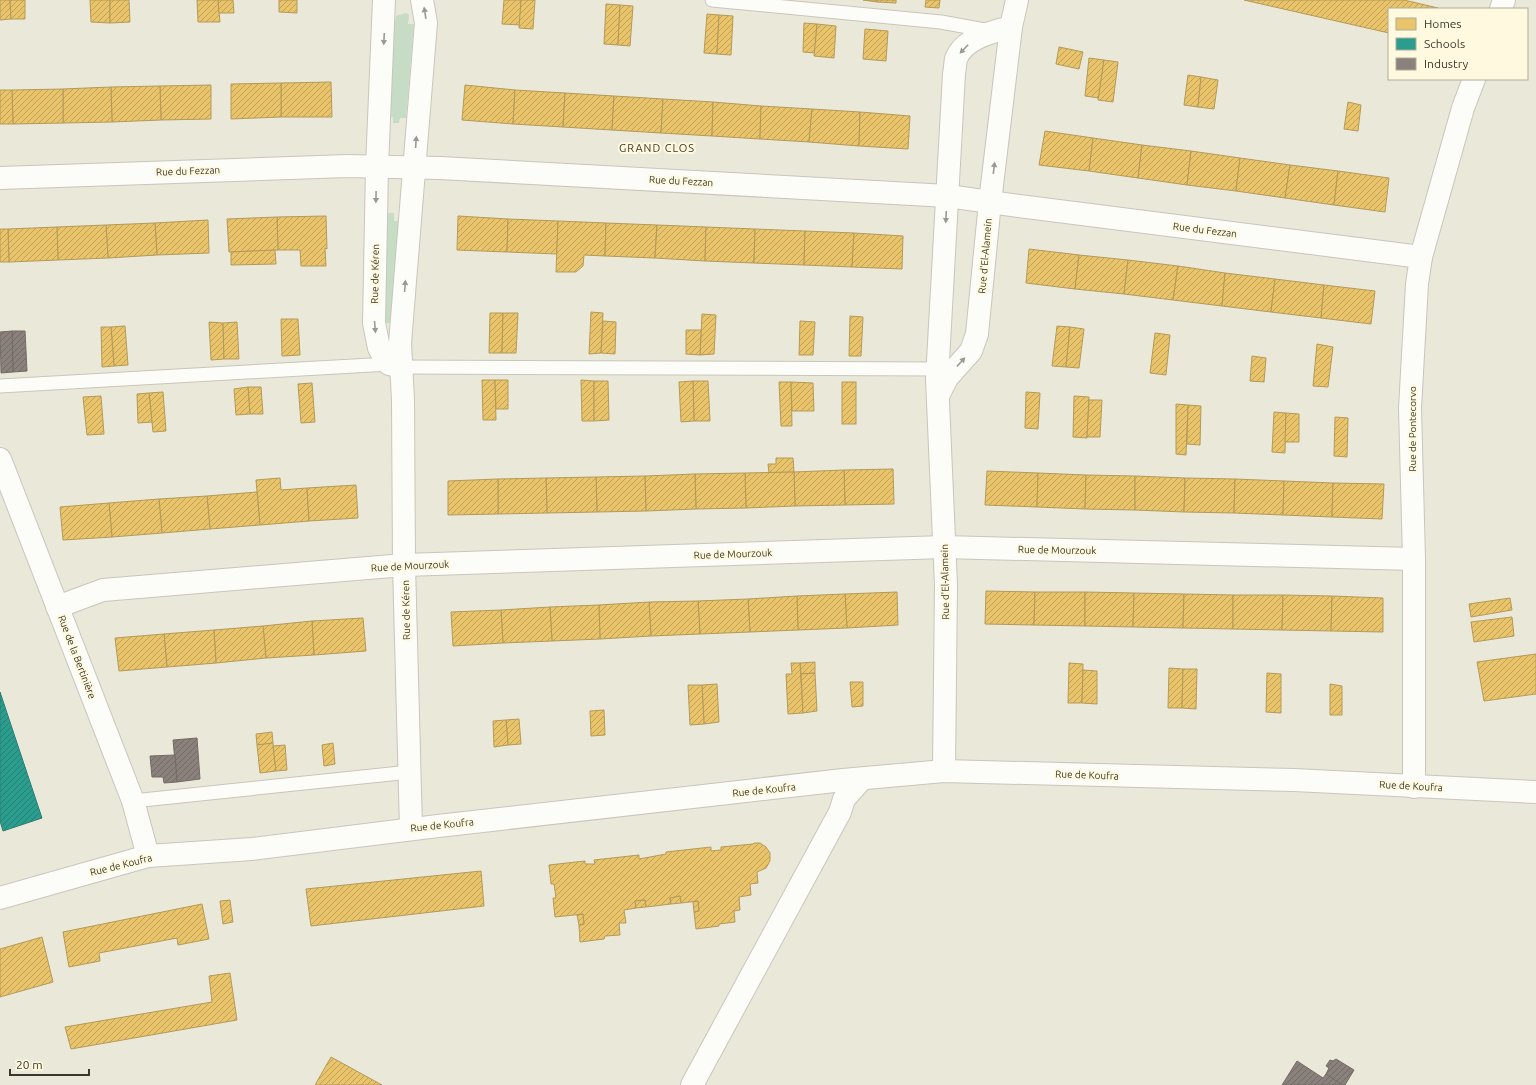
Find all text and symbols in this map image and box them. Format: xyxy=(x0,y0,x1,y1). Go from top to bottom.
one-way arrow xyxy=(422,7,428,19)
legend xyxy=(1388,8,1528,80)
text: Homes xyxy=(1424,17,1462,30)
one-way arrow xyxy=(380,33,387,45)
text: Schools xyxy=(1424,37,1465,50)
one-way arrow xyxy=(960,44,969,54)
text: Industry xyxy=(1424,57,1469,70)
one-way arrow xyxy=(412,136,419,149)
district label: GRAND CLOS xyxy=(619,142,695,154)
one-way arrow xyxy=(991,162,997,174)
street label: Rue du Fezzan xyxy=(156,164,220,178)
street label: Rue du Fezzan xyxy=(649,174,713,188)
one-way arrow xyxy=(373,191,380,203)
one-way arrow xyxy=(943,211,950,223)
street label: Rue d'El-Alamein xyxy=(976,218,994,294)
street label: Rue du Fezzan xyxy=(1172,221,1238,239)
street label: Rue de Kéren xyxy=(369,244,381,304)
one-way arrow xyxy=(401,280,408,292)
one-way arrow xyxy=(371,321,378,333)
one-way arrow xyxy=(956,357,966,367)
street label: Rue de Pontecorvo xyxy=(1407,386,1418,472)
street label: Rue d'El-Alamein xyxy=(939,544,951,620)
street label: Rue de Mourzouk xyxy=(1018,544,1096,556)
street label: Rue de Mourzouk xyxy=(694,547,772,561)
street label: Rue de Mourzouk xyxy=(370,558,450,574)
street label: Rue de Kéren xyxy=(400,580,412,640)
street label: Rue de la Bertinière xyxy=(56,614,98,700)
street label: Rue de Koufra xyxy=(1055,768,1119,782)
street label: Rue de Koufra xyxy=(1379,779,1443,793)
street label: Rue de Koufra xyxy=(732,781,796,799)
street label: Rue de Koufra xyxy=(410,816,474,834)
street label: Rue de Koufra xyxy=(89,852,153,878)
scale bar xyxy=(10,1051,89,1077)
text: 20 m xyxy=(16,1058,43,1071)

